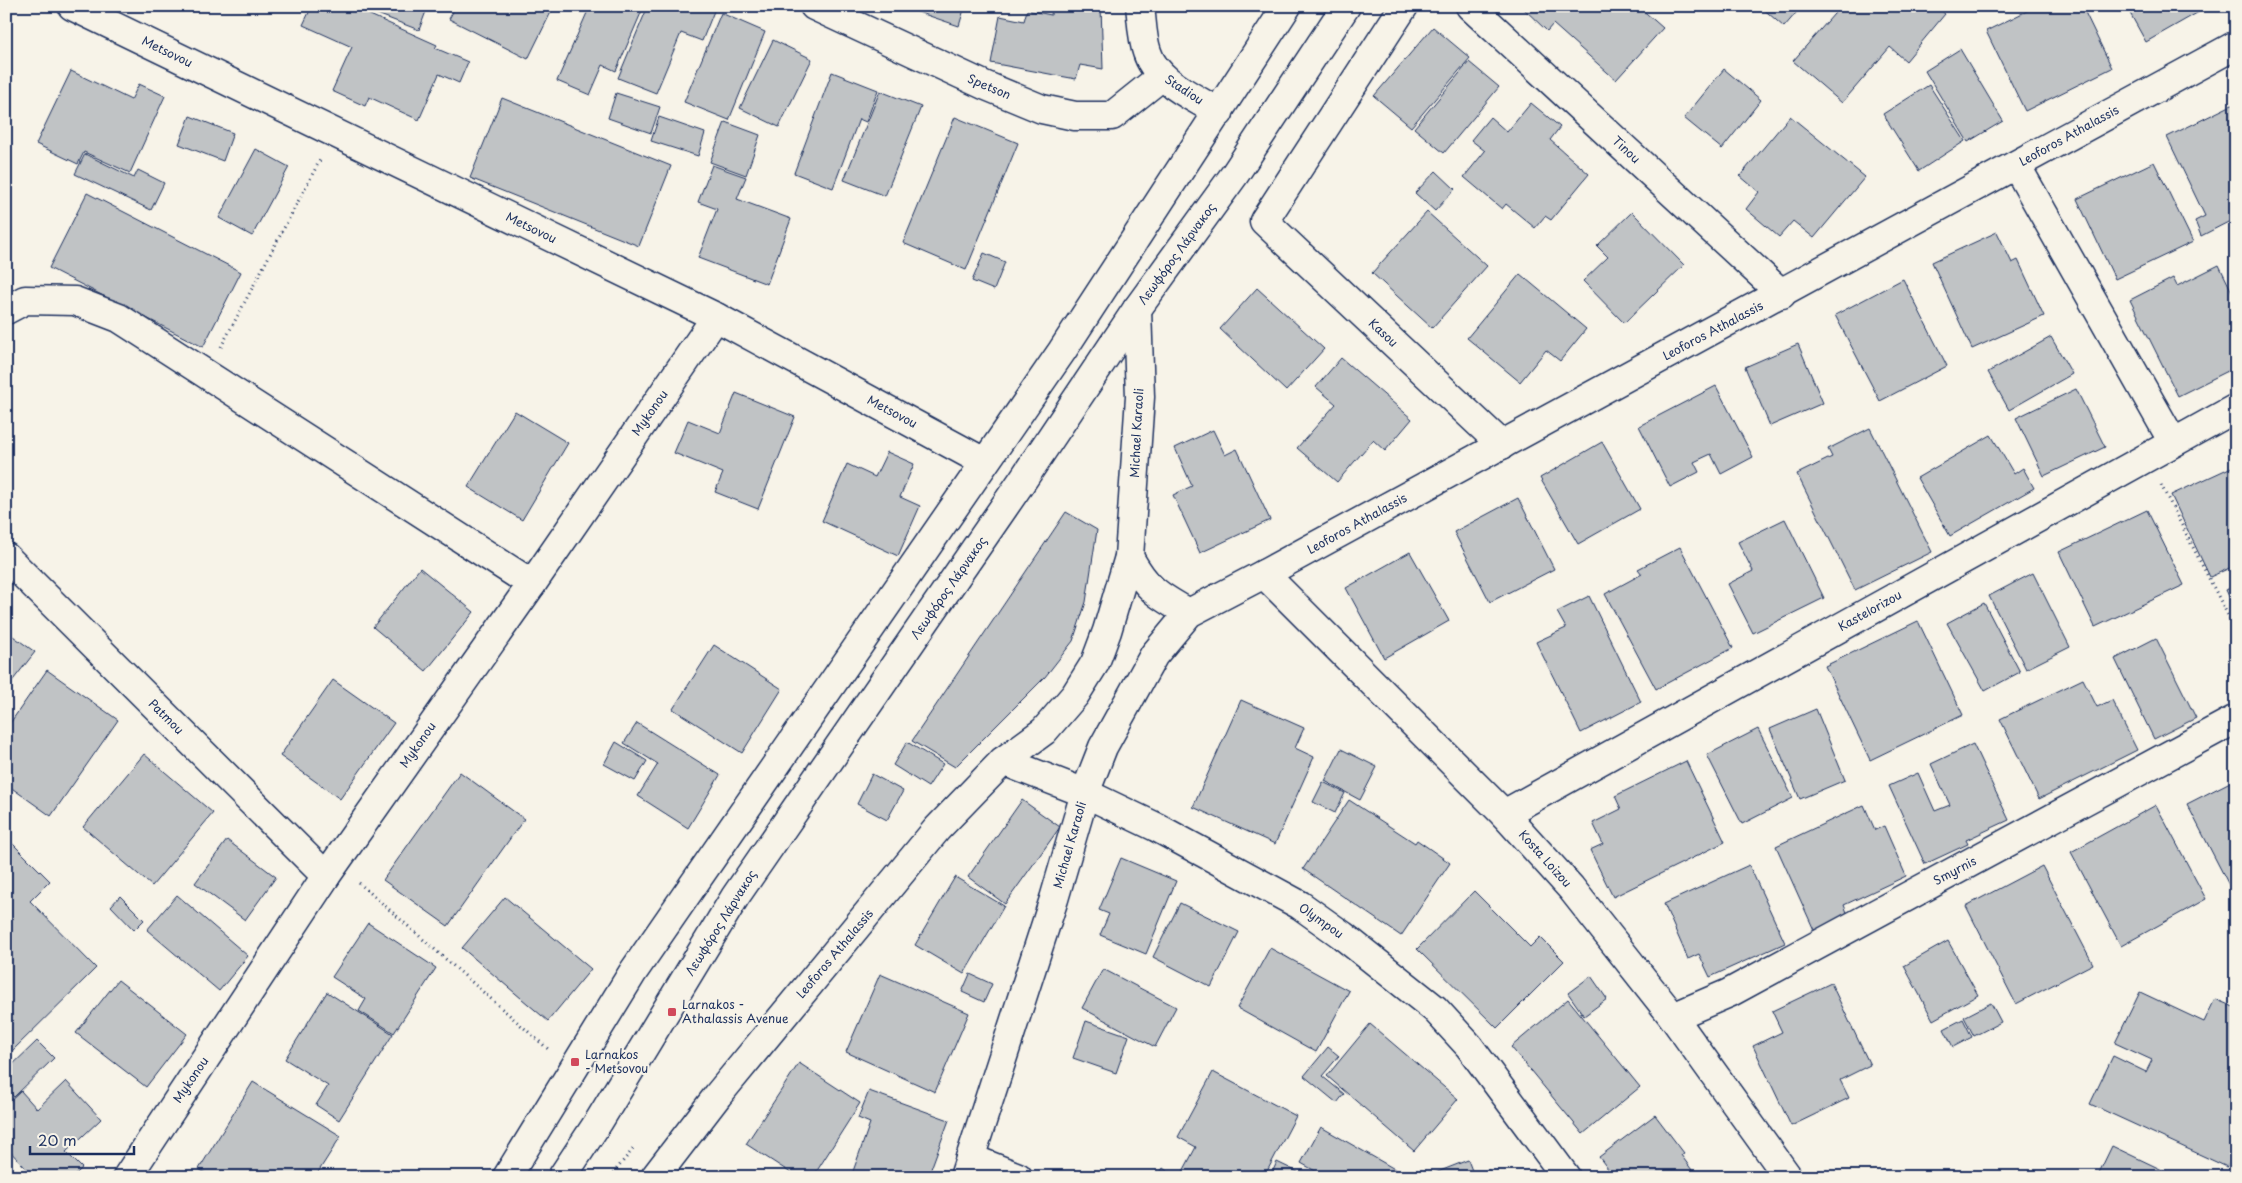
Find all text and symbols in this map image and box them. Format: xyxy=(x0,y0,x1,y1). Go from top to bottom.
street label: Metsovou xyxy=(139,31,196,71)
street label: Spetson xyxy=(965,69,1014,103)
street label: Stadiou xyxy=(1162,70,1208,108)
street label: Leoforos Athalassis xyxy=(2015,100,2122,170)
street label: Tinou xyxy=(1609,132,1645,167)
street label: Λεωφόρος Λάρνακος xyxy=(1133,199,1219,308)
street label: Metsovou xyxy=(503,207,560,247)
street label: Leoforos Athalassis xyxy=(1659,296,1766,364)
street label: Kasou xyxy=(1365,314,1402,351)
street label: Mykonou xyxy=(627,386,672,439)
street label: Michael Karaoli xyxy=(1125,388,1147,478)
street label: Metsovou xyxy=(864,390,921,432)
street label: Leoforos Athalassis xyxy=(1303,488,1410,558)
street label: Λεωφόρος Λάρνακος xyxy=(906,532,990,642)
street label: Kastelorizou xyxy=(1834,585,1905,635)
street label: Patmou xyxy=(145,695,188,738)
street label: Mykonou xyxy=(395,718,440,771)
street label: Michael Karaoli xyxy=(1048,799,1090,890)
street label: Kosta Loizou xyxy=(1515,826,1576,891)
street label: Smyrnis xyxy=(1930,851,1980,889)
street label: Λεωφόρος Λάρνακος xyxy=(680,866,760,979)
street label: Olympou xyxy=(1296,898,1348,942)
street label: Leoforos Athalassis xyxy=(791,904,877,1002)
place label: Larnakos - Athalassis Avenue xyxy=(682,995,789,1027)
marker: Larnakos - Athalassis Avenue xyxy=(666,1006,678,1018)
place label: Larnakos - Metsovou xyxy=(585,1045,648,1077)
street label: Mykonou xyxy=(168,1053,212,1106)
marker: Larnakos - Metsovou xyxy=(569,1056,581,1068)
scale bar xyxy=(30,1123,134,1155)
text: 20 m xyxy=(38,1128,77,1151)

